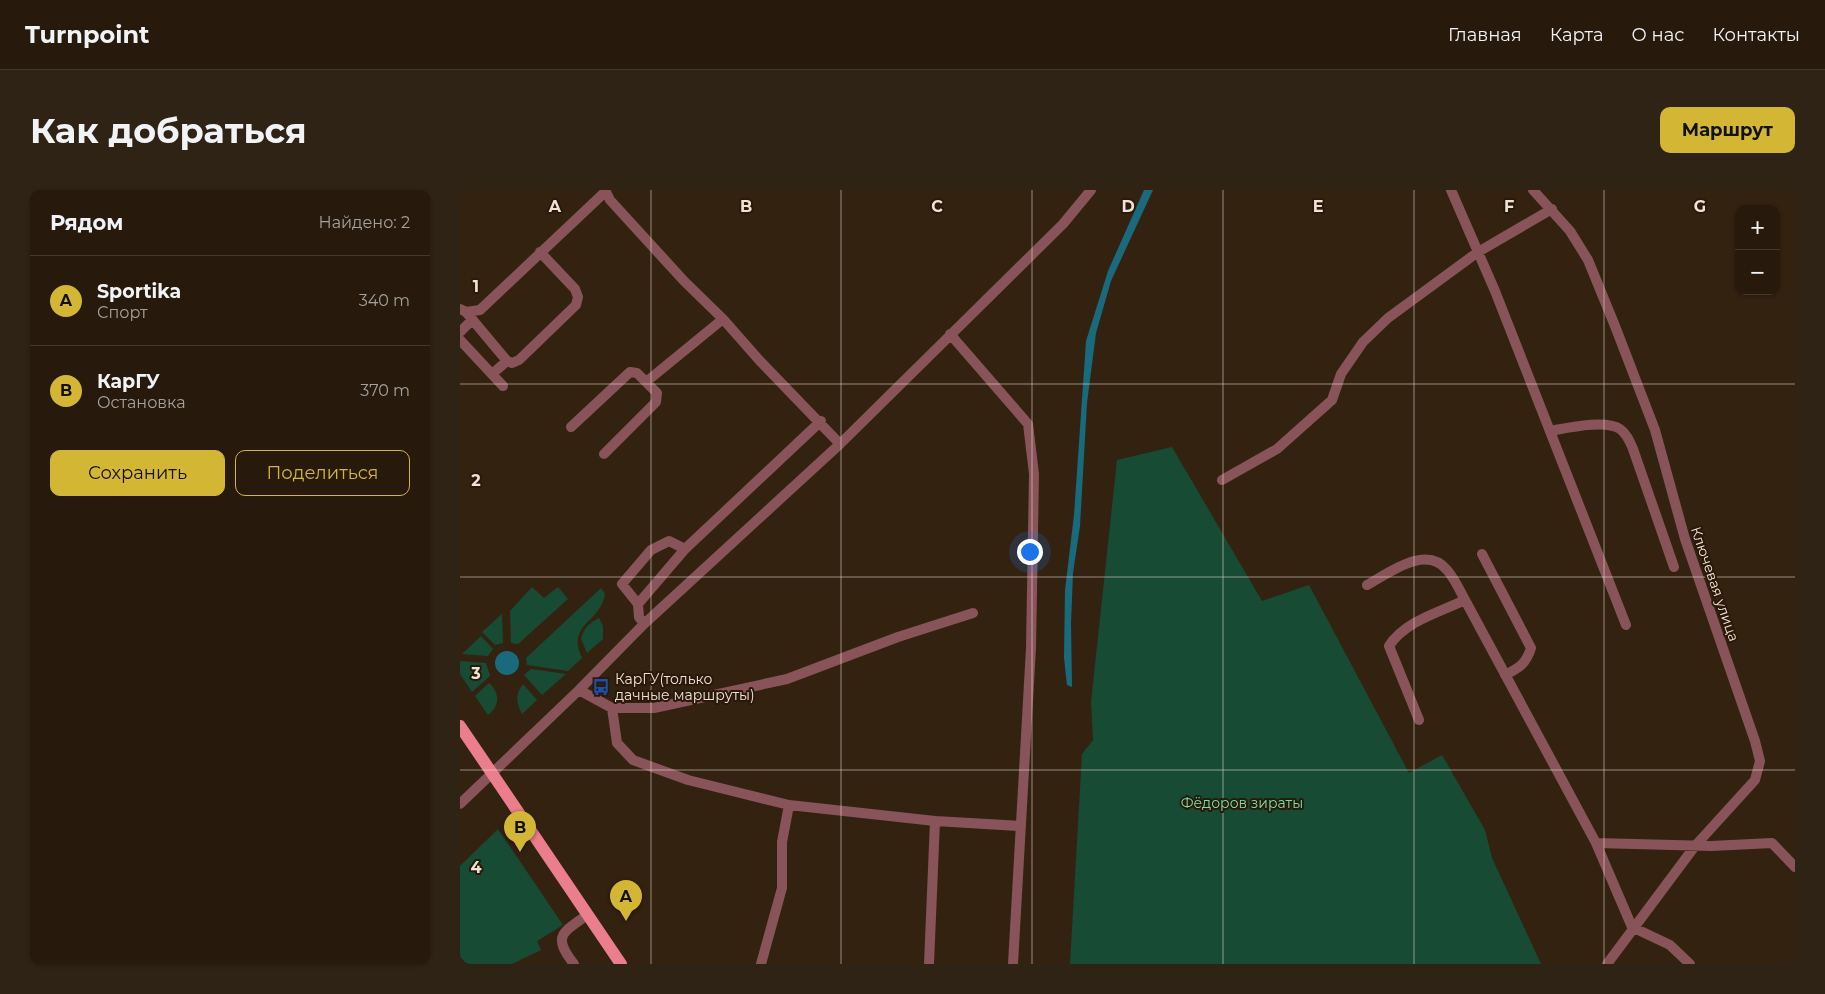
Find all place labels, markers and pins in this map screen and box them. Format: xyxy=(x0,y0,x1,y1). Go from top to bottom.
place label: КарГУ(только дачные маршруты) xyxy=(615,670,755,704)
bus stop icon: КарГУ(только дачные маршруты) xyxy=(591,677,611,697)
pin: B xyxy=(504,811,536,852)
pin: A xyxy=(610,880,642,921)

